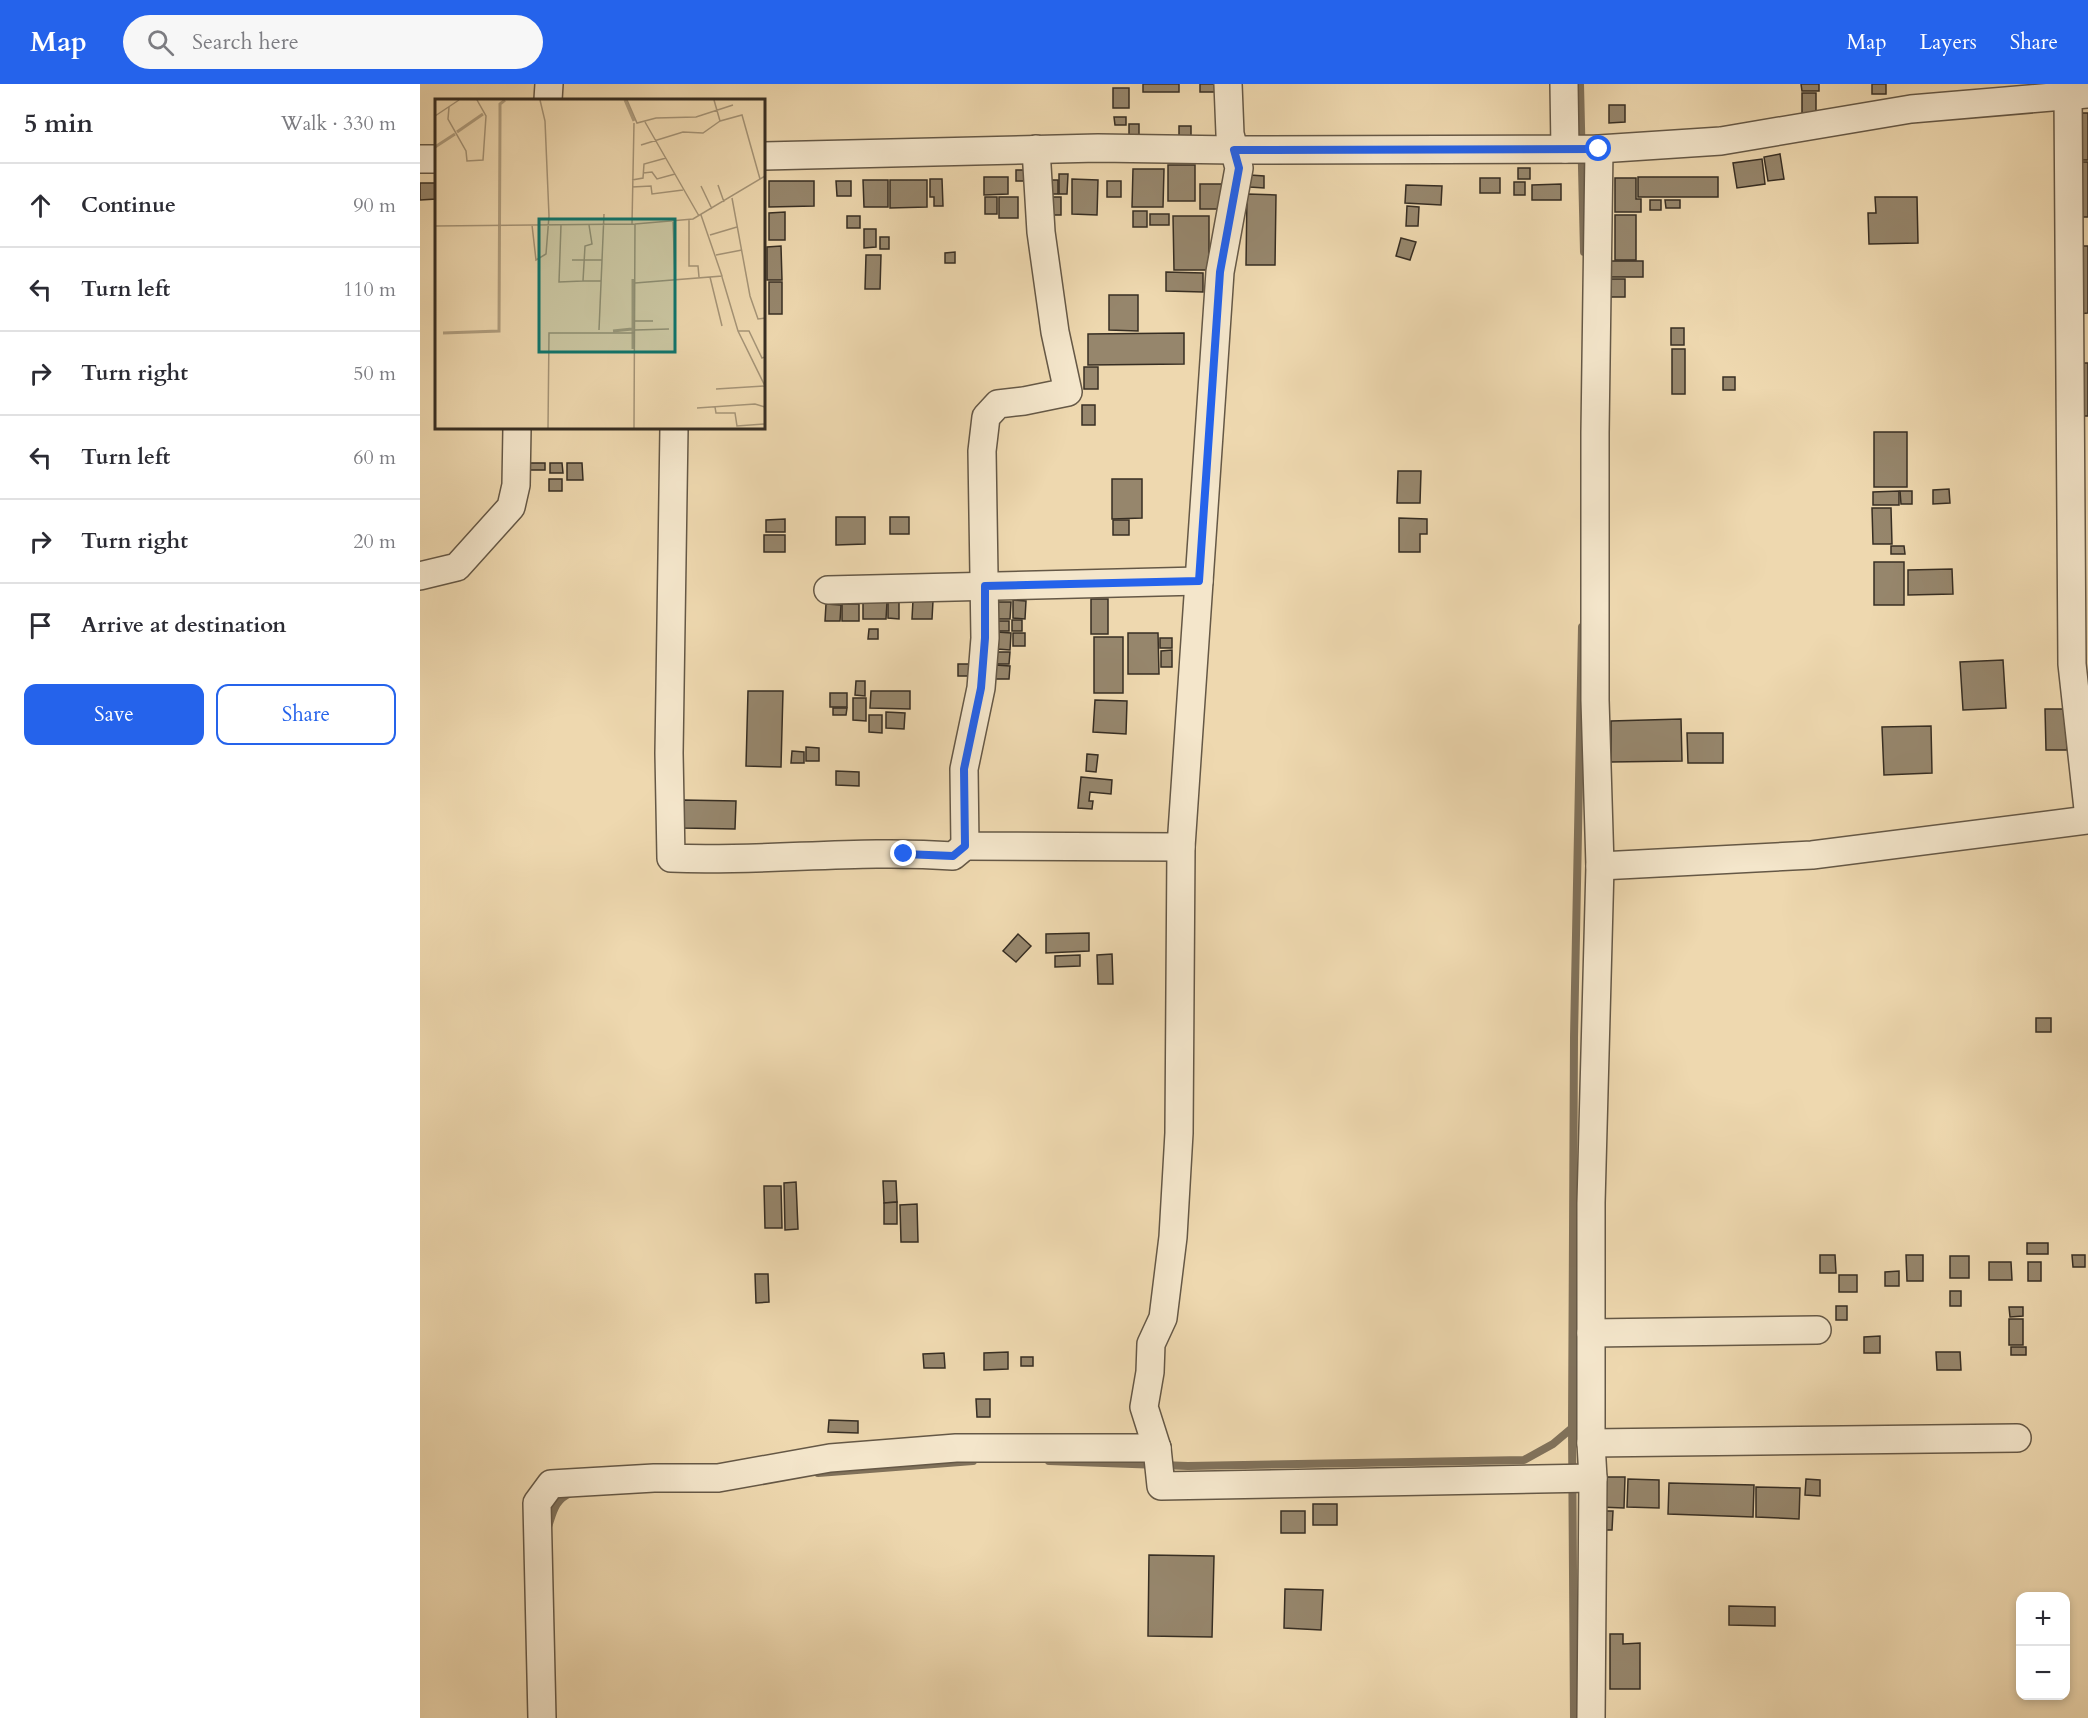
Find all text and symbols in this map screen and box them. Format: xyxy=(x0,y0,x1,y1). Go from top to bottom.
search box xyxy=(123,15,543,69)
text: Map xyxy=(30,23,87,61)
icon: search xyxy=(144,26,177,59)
text: Search here xyxy=(192,27,299,57)
text: Map xyxy=(1847,28,1887,57)
text: Layers xyxy=(1920,28,1977,57)
text: Share xyxy=(2010,28,2058,57)
inset map xyxy=(435,99,765,429)
text: 5 min xyxy=(24,106,93,141)
text: Walk · 330 m xyxy=(281,110,396,137)
route start xyxy=(1585,135,1611,161)
icon: ahead xyxy=(24,189,57,222)
text: Continue xyxy=(81,190,176,220)
text: 90 m xyxy=(353,192,396,219)
icon: left xyxy=(24,273,57,306)
text: Turn left xyxy=(81,274,170,304)
text: 110 m xyxy=(343,276,396,303)
icon: right xyxy=(24,357,57,390)
text: Turn right xyxy=(81,358,188,388)
text: 50 m xyxy=(353,360,396,387)
icon: left xyxy=(24,441,57,474)
text: Turn left xyxy=(81,442,170,472)
text: 60 m xyxy=(353,444,396,471)
icon: right xyxy=(24,525,57,558)
text: Turn right xyxy=(81,526,188,556)
text: 20 m xyxy=(353,528,396,555)
icon: arrive xyxy=(24,609,57,642)
text: Arrive at destination xyxy=(81,610,286,640)
button: Save xyxy=(24,684,204,745)
button: Share xyxy=(216,684,396,745)
route end xyxy=(890,840,916,866)
map controls xyxy=(2016,1592,2070,1700)
button: + xyxy=(2016,1592,2070,1646)
button: − xyxy=(2016,1646,2070,1700)

